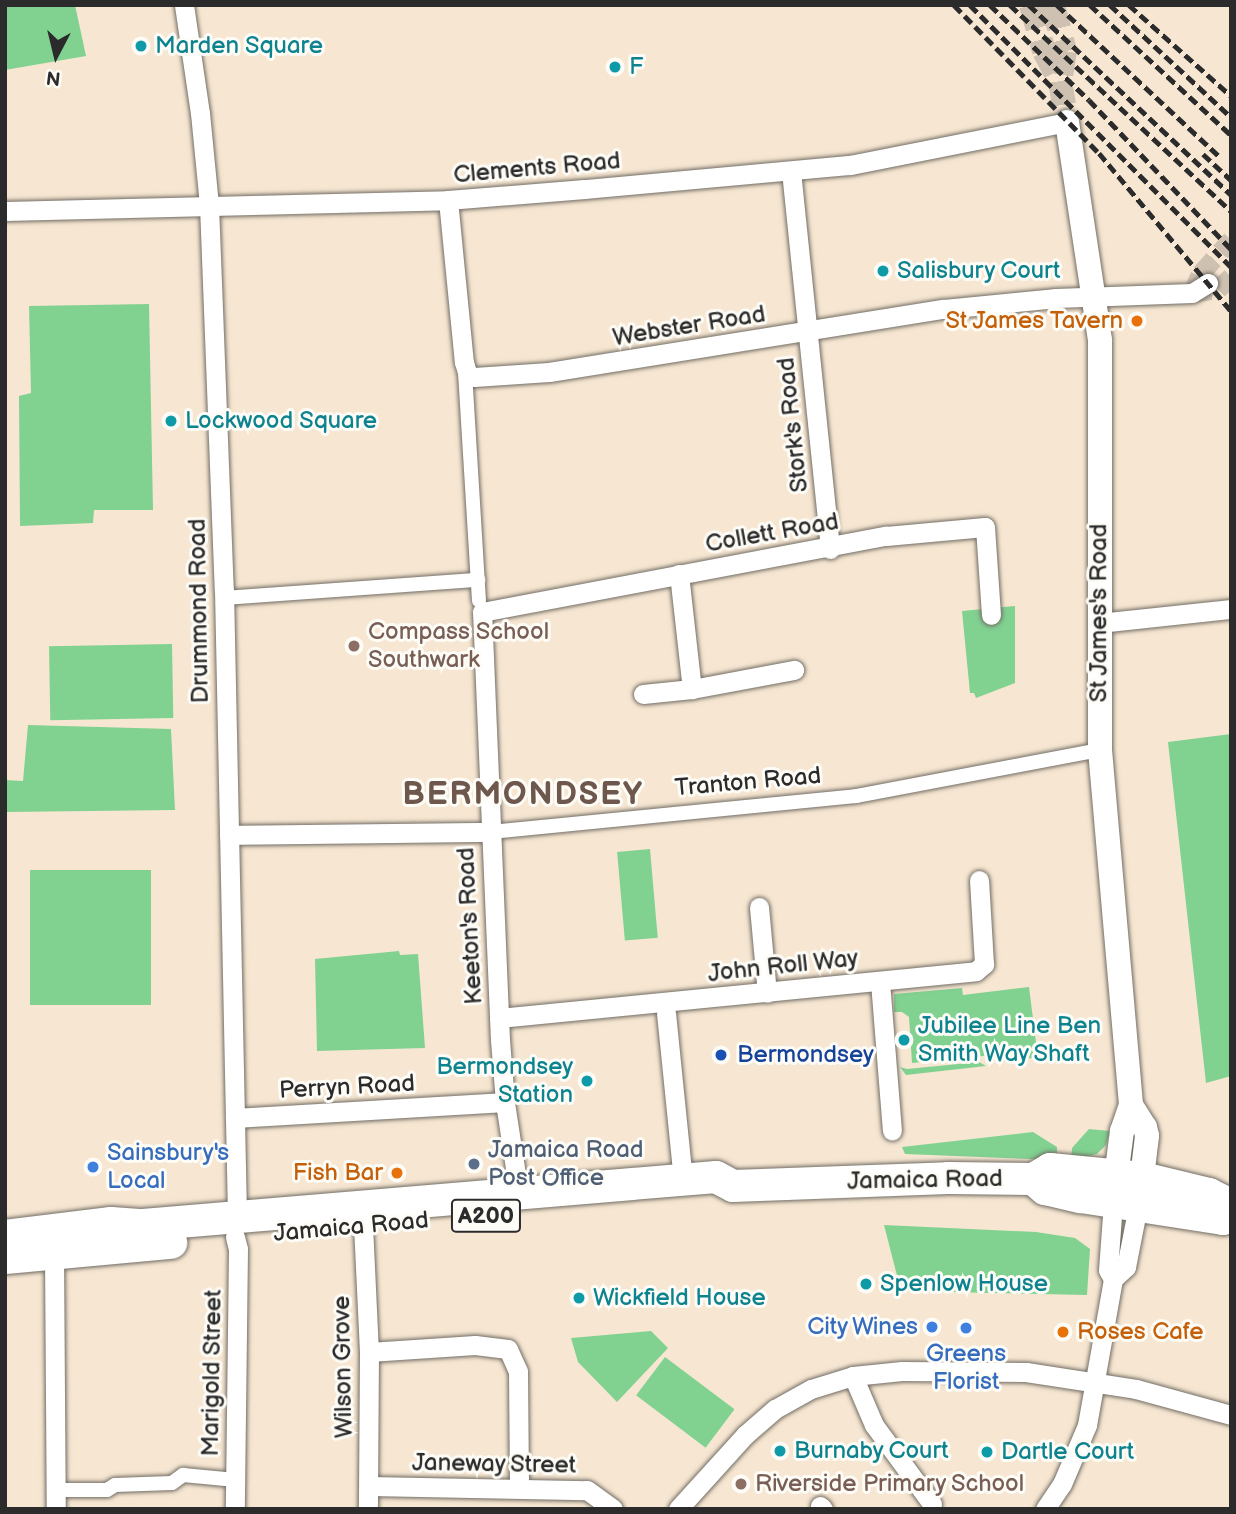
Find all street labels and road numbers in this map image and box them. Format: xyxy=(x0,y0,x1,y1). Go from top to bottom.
street label: Clements Road xyxy=(452,146,622,190)
street label: Webster Road xyxy=(611,300,767,352)
street label: Stork's Road xyxy=(772,356,814,494)
street label: Collett Road xyxy=(703,507,841,559)
street label: Drummond Road xyxy=(183,518,215,704)
street label: St James's Road xyxy=(1085,523,1113,703)
street label: Tranton Road xyxy=(674,761,822,803)
street label: Keeton's Road xyxy=(452,847,488,1005)
street label: John Roll Way xyxy=(706,944,860,988)
street label: Perryn Road xyxy=(278,1069,416,1105)
street label: Jamaica Road xyxy=(847,1164,1003,1196)
road number: A200 xyxy=(449,1196,523,1236)
street label: Jamaica Road xyxy=(272,1206,430,1248)
street label: Marigold Street xyxy=(196,1289,228,1457)
street label: Wilson Grove xyxy=(327,1296,359,1438)
street label: Janeway Street xyxy=(411,1448,577,1480)

